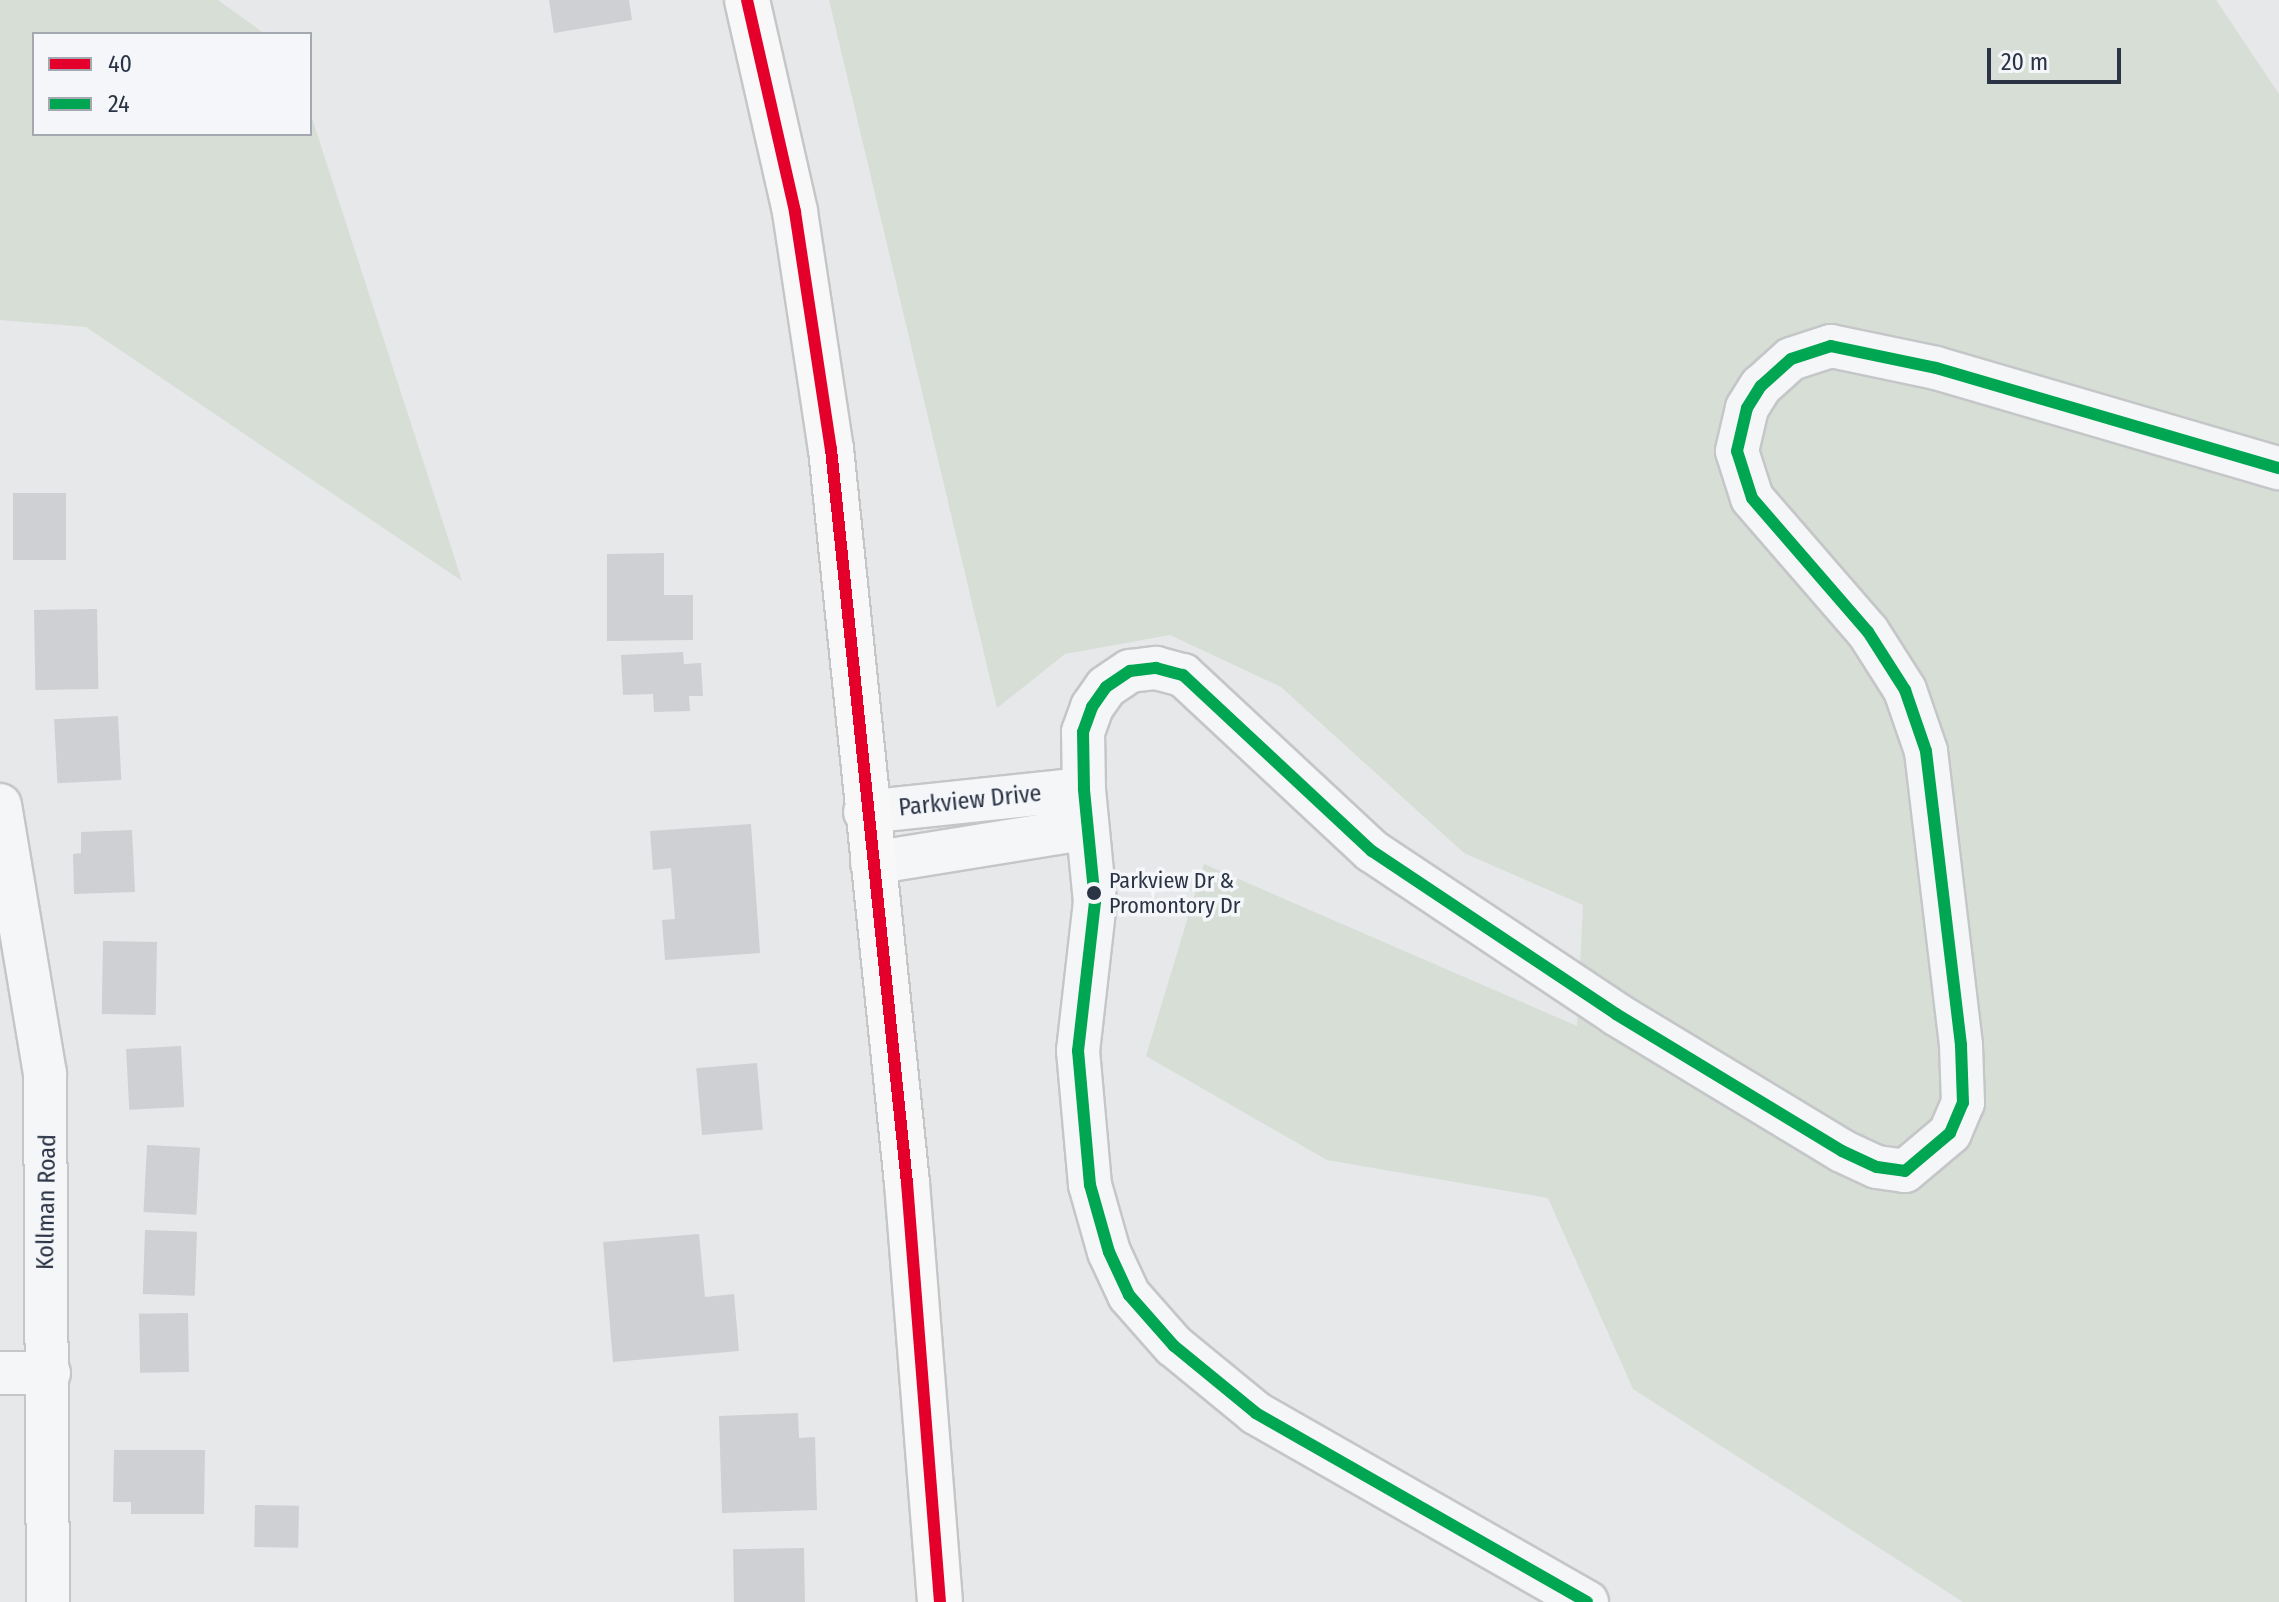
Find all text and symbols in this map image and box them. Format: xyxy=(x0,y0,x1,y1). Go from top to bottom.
legend xyxy=(32,32,312,136)
scale bar xyxy=(1991,32,2125,82)
text: 20 m xyxy=(2001,48,2048,76)
text: 40 xyxy=(108,50,132,78)
text: 24 xyxy=(108,90,130,118)
street label: Parkview Drive xyxy=(897,779,1043,823)
place label: Parkview Dr & Promontory Dr xyxy=(1109,867,1240,918)
marker: Parkview Dr & Promontory Dr xyxy=(1086,885,1102,901)
street label: Kollman Road xyxy=(31,1134,63,1270)

